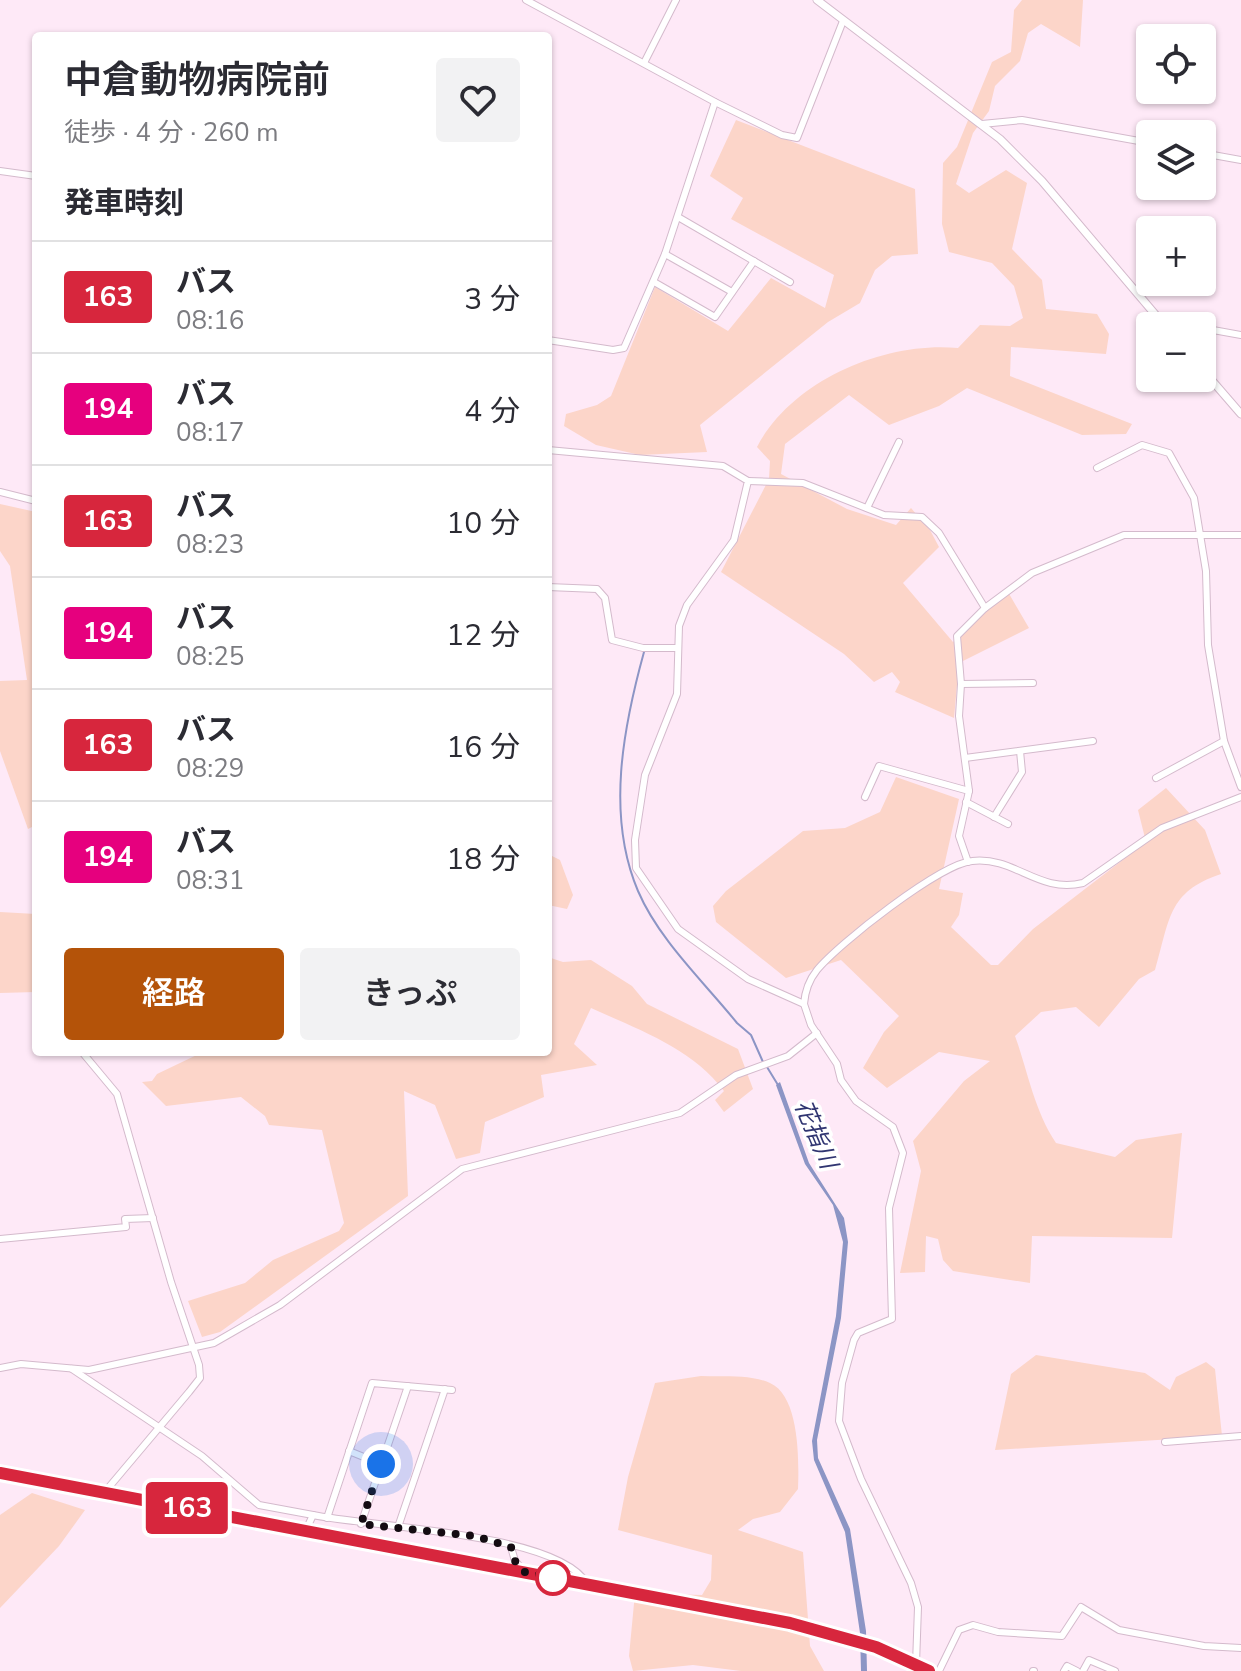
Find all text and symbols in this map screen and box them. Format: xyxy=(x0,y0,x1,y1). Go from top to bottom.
map controls xyxy=(1136,24,1216,392)
button: locate xyxy=(1136,24,1216,104)
text: 中倉動物病院前 xyxy=(64,55,330,106)
button: heart xyxy=(436,58,520,142)
text: 徒歩 · 4 分 · 260 m xyxy=(64,115,279,150)
button: layers xyxy=(1136,120,1216,200)
text: 発車時刻 xyxy=(64,183,184,224)
button: + xyxy=(1136,216,1216,296)
text: バス xyxy=(176,262,236,303)
text: 163 xyxy=(83,278,133,316)
text: 3 分 xyxy=(464,279,520,320)
text: 08:16 xyxy=(176,303,244,338)
button: − xyxy=(1136,312,1216,392)
text: バス xyxy=(176,374,236,415)
text: 194 xyxy=(83,390,133,428)
text: 4 分 xyxy=(464,391,520,432)
text: 08:17 xyxy=(176,415,244,450)
text: バス xyxy=(176,486,236,527)
text: 163 xyxy=(83,502,133,540)
text: 10 分 xyxy=(446,503,520,544)
text: 08:23 xyxy=(176,527,244,562)
text: バス xyxy=(176,598,236,639)
text: 194 xyxy=(83,614,133,652)
text: 12 分 xyxy=(446,615,520,656)
text: 08:25 xyxy=(176,639,244,674)
text: バス xyxy=(176,710,236,751)
text: 163 xyxy=(83,726,133,764)
text: 16 分 xyxy=(446,727,520,768)
text: 08:29 xyxy=(176,751,244,786)
text: バス xyxy=(176,822,236,863)
text: 194 xyxy=(83,838,133,876)
text: 18 分 xyxy=(446,839,520,880)
text: 08:31 xyxy=(176,863,244,898)
button: 経路 xyxy=(64,948,284,1040)
button: きっぷ xyxy=(300,948,520,1040)
water label: 花指川 xyxy=(787,1095,846,1176)
your location xyxy=(361,1444,401,1484)
line badge: 163 xyxy=(141,1482,233,1534)
text: 163 xyxy=(162,1489,212,1527)
unlabelled marker xyxy=(536,1561,570,1595)

